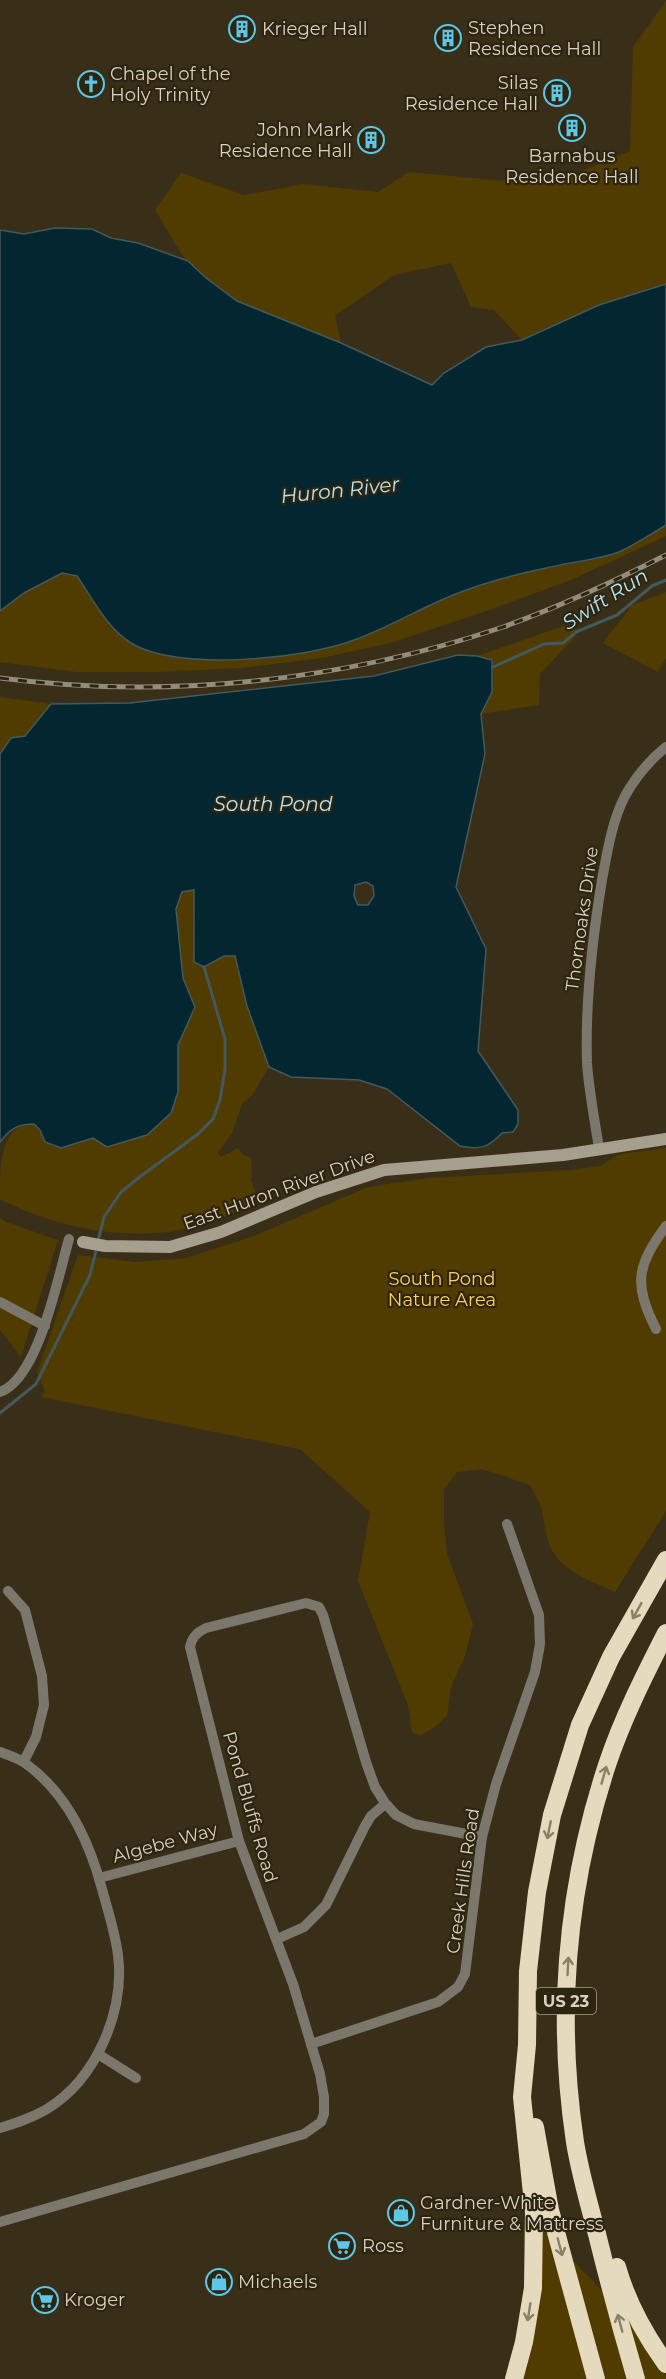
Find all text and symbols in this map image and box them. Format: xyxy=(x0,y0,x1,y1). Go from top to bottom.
building icon: Krieger Hall xyxy=(227,14,257,44)
place label: Stephen Residence Hall xyxy=(468,17,601,60)
place label: Krieger Hall xyxy=(262,18,367,40)
building icon: Stephen Residence Hall xyxy=(433,23,463,53)
place label: Chapel of the Holy Trinity xyxy=(110,63,231,106)
church icon: Chapel of the Holy Trinity xyxy=(76,69,106,99)
place label: Silas Residence Hall xyxy=(405,72,538,115)
building icon: Silas Residence Hall xyxy=(542,78,572,108)
building icon: Barnabus Residence Hall xyxy=(557,113,587,143)
place label: John Mark Residence Hall xyxy=(219,119,352,162)
building icon: John Mark Residence Hall xyxy=(356,125,386,155)
place label: Barnabus Residence Hall xyxy=(505,145,639,188)
water label: Huron River xyxy=(279,472,402,508)
water label: Swift Run xyxy=(558,563,652,635)
water label: South Pond xyxy=(214,792,333,816)
street label: Thornoaks Drive xyxy=(561,845,603,993)
street label: East Huron River Drive xyxy=(180,1145,378,1235)
park label: South Pond Nature Area xyxy=(388,1268,496,1311)
one-way arrow xyxy=(630,1602,642,1619)
street label: Pond Bluffs Road xyxy=(218,1729,282,1885)
one-way arrow xyxy=(599,1766,610,1785)
street label: Creek Hills Road xyxy=(442,1807,484,1955)
street label: Algebe Way xyxy=(110,1818,220,1868)
one-way arrow xyxy=(543,1819,554,1839)
one-way arrow xyxy=(562,1956,573,1976)
road number: US 23 xyxy=(536,1988,596,2014)
place label: Gardner-White Furniture & Mattress xyxy=(420,2192,604,2235)
shop icon: Gardner-White Furniture & Mattress xyxy=(386,2198,416,2228)
supermarket icon: Ross xyxy=(327,2231,357,2261)
place label: Ross xyxy=(362,2235,404,2257)
one-way arrow xyxy=(555,2237,567,2256)
shop icon: Michaels xyxy=(204,2267,234,2297)
place label: Michaels xyxy=(238,2271,318,2293)
supermarket icon: Kroger xyxy=(30,2285,60,2315)
place label: Kroger xyxy=(64,2289,125,2311)
one-way arrow xyxy=(523,2302,534,2321)
one-way arrow xyxy=(614,2313,625,2332)

